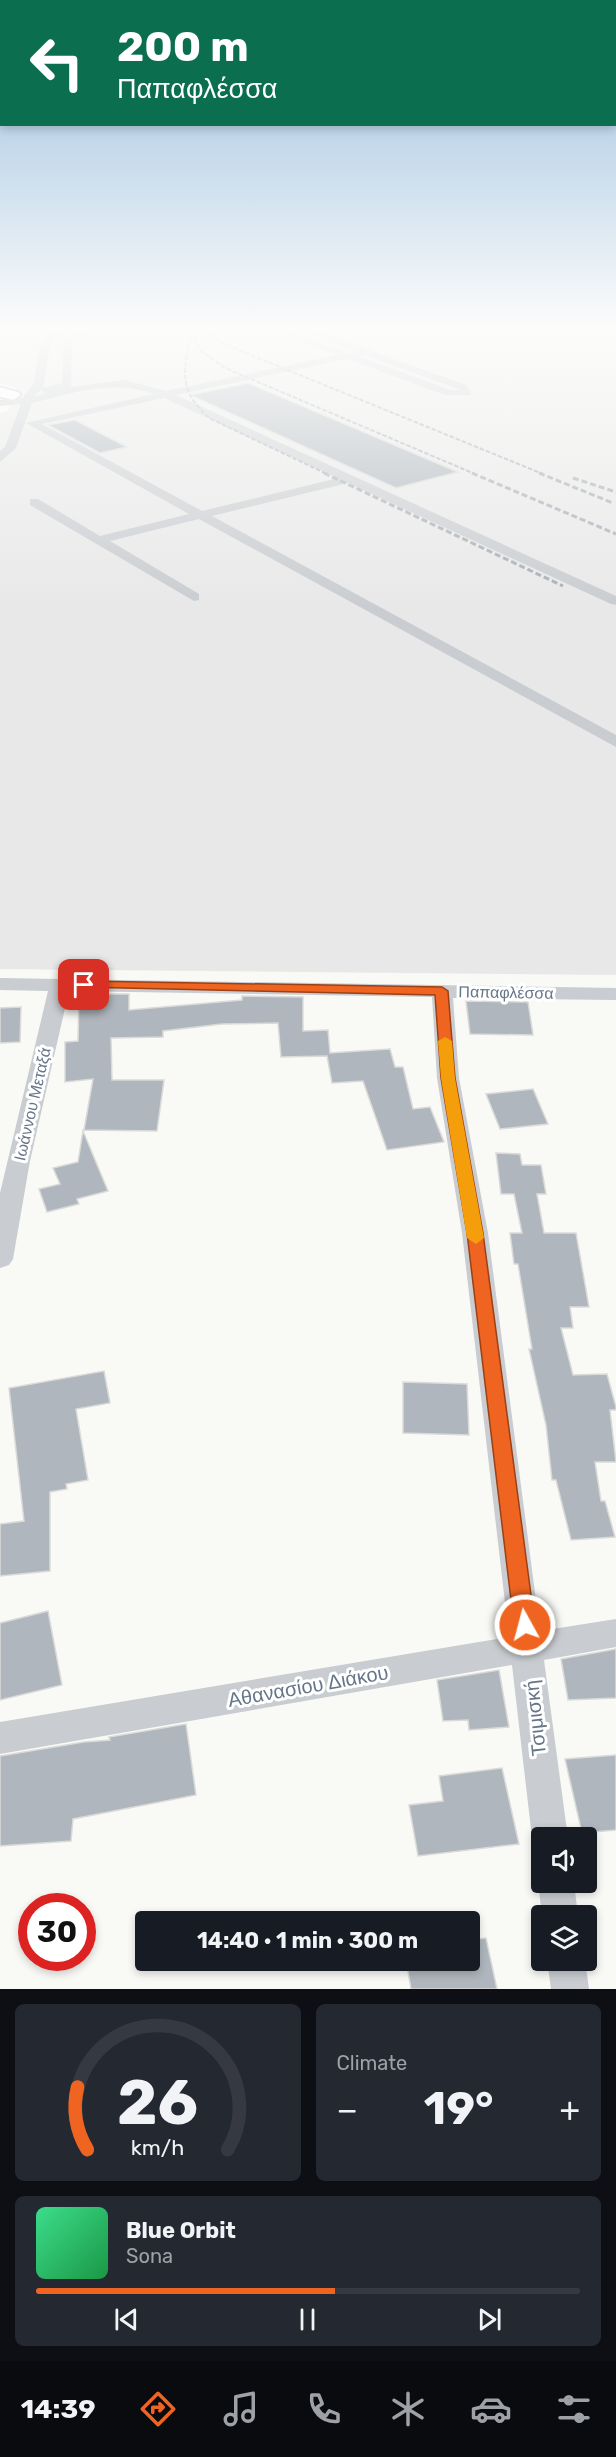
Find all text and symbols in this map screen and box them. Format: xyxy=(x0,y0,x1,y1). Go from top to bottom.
text: 200 m xyxy=(117,22,249,72)
icon: left xyxy=(18,24,96,102)
text: Παπαφλέσσα xyxy=(117,73,277,105)
pin xyxy=(58,959,109,1010)
icon: arrive xyxy=(67,968,100,1001)
street label: Παπαφλέσσα xyxy=(458,982,554,1003)
street label: Ιωάννου Μεταξά xyxy=(10,1046,55,1163)
position arrow xyxy=(493,1593,557,1657)
street label: Αθανασίου Διάκου xyxy=(226,1660,390,1712)
street label: Τσιμισκή xyxy=(519,1679,551,1757)
map controls xyxy=(531,1827,597,1971)
button: sound xyxy=(531,1827,597,1893)
speed limit sign: 30 xyxy=(18,1893,96,1971)
button: layers xyxy=(531,1905,597,1971)
text: 14:40 · 1 min · 300 m xyxy=(197,1927,418,1954)
text: Climate xyxy=(337,2051,407,2075)
text: 26 xyxy=(117,2066,198,2140)
text: 19° xyxy=(424,2082,494,2135)
text: − xyxy=(337,2090,358,2129)
text: + xyxy=(559,2090,580,2129)
text: km/h xyxy=(131,2135,185,2160)
text: Blue Orbit xyxy=(126,2217,236,2244)
text: Sona xyxy=(126,2244,173,2268)
icon: previous xyxy=(110,2303,143,2336)
icon: pause xyxy=(291,2303,324,2336)
icon: next xyxy=(473,2303,506,2336)
icon: directions xyxy=(137,2388,179,2430)
icon: music xyxy=(220,2388,262,2430)
icon: phone xyxy=(303,2388,345,2430)
icon: climate xyxy=(387,2388,429,2430)
icon: car xyxy=(470,2388,512,2430)
icon: filters xyxy=(553,2388,595,2430)
text: 14:39 xyxy=(21,2393,96,2425)

